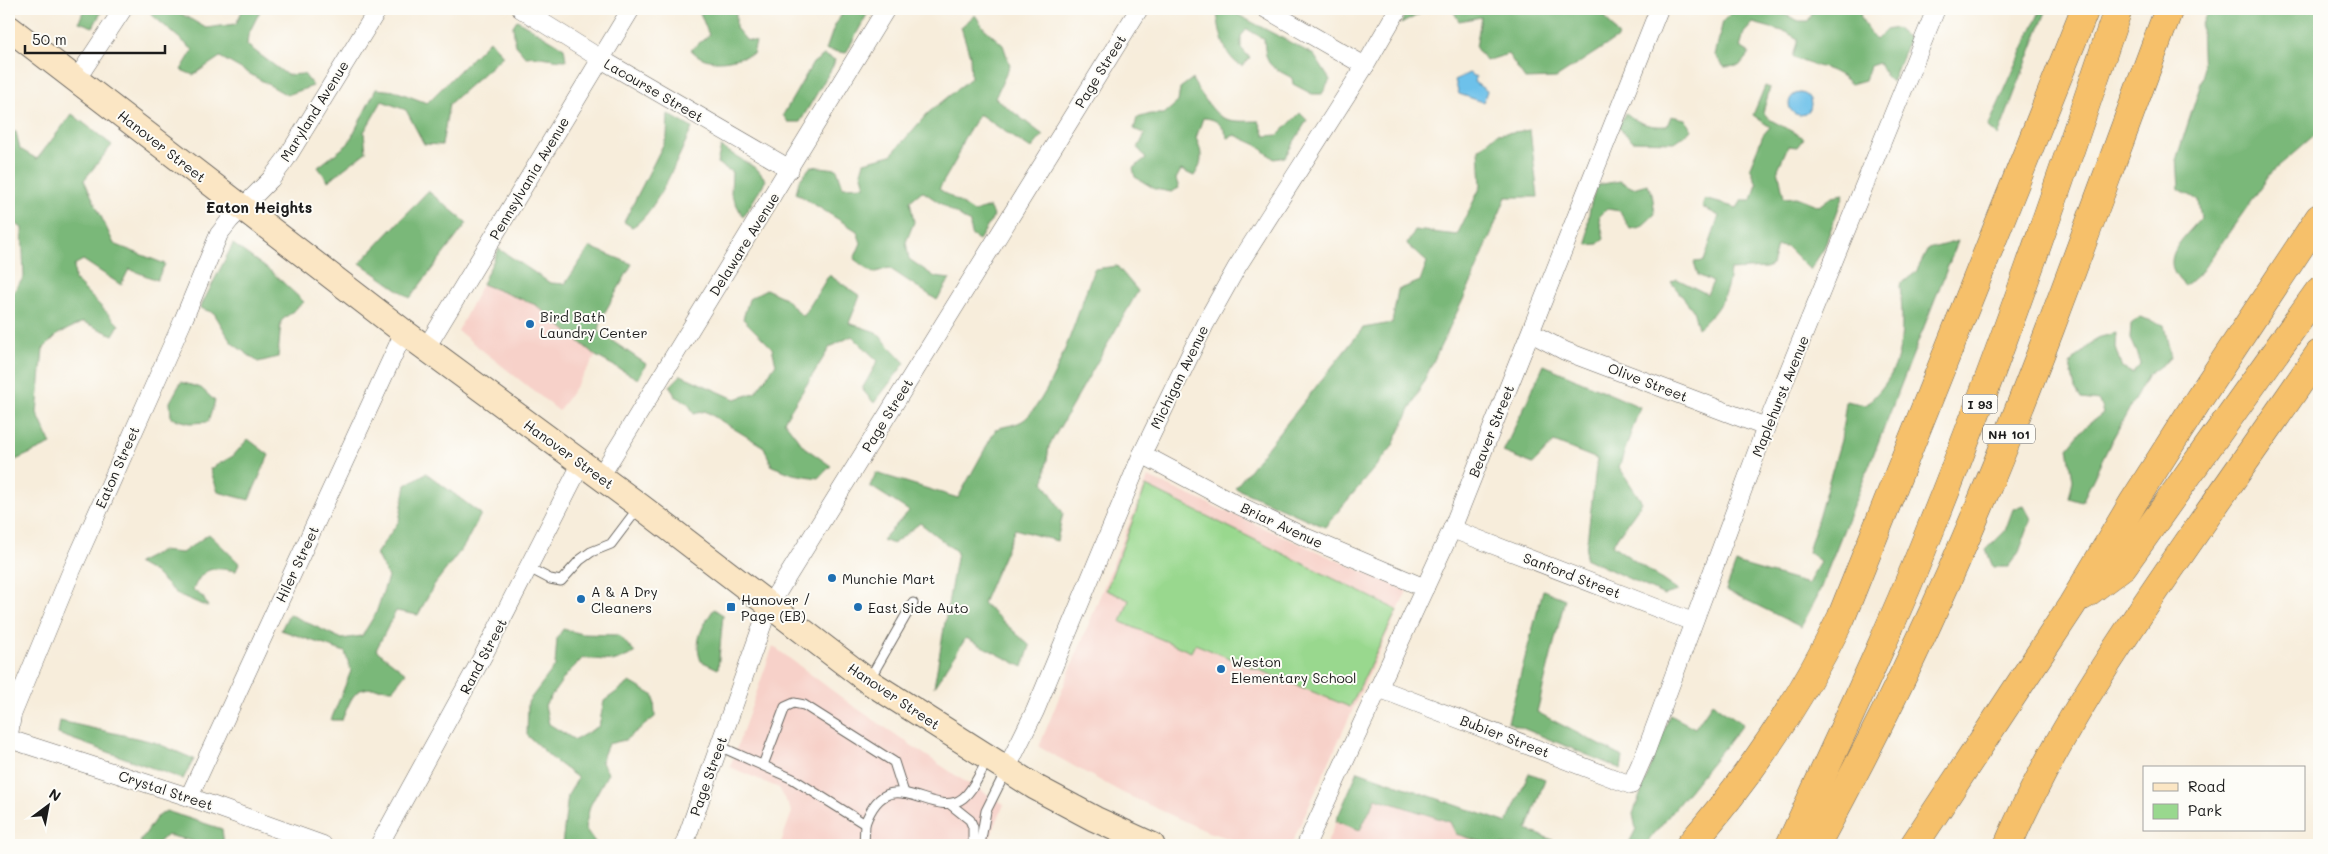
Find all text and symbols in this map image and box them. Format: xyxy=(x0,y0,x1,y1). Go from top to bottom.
scale bar xyxy=(25,22,165,54)
text: 50 m xyxy=(32,29,67,49)
street label: Page Street xyxy=(1070,31,1130,111)
street label: Lacourse Street xyxy=(601,54,707,126)
street label: Maryland Avenue xyxy=(275,57,353,165)
street label: Hanover Street xyxy=(114,106,210,186)
street label: Pennsylvania Avenue xyxy=(485,113,573,243)
street label: Delaware Avenue xyxy=(704,189,784,299)
district label: Eaton Heights xyxy=(206,197,312,217)
place label: Bird Bath Laundry Center xyxy=(540,307,647,342)
marker: Bird Bath Laundry Center xyxy=(524,318,536,330)
street label: Michigan Avenue xyxy=(1146,322,1212,432)
street label: Maplehurst Avenue xyxy=(1747,333,1813,459)
street label: Olive Street xyxy=(1605,358,1691,406)
street label: Page Street xyxy=(857,375,917,455)
street label: Beaver Street xyxy=(1464,382,1518,480)
road number: I 93 xyxy=(1962,394,1998,414)
street label: Hanover Street xyxy=(520,415,618,493)
street label: Eaton Street xyxy=(90,423,144,511)
road number: NH 101 xyxy=(1983,424,2035,444)
street label: Briar Avenue xyxy=(1238,498,1326,552)
street label: Hiler Street xyxy=(271,523,323,605)
street label: Sanford Street xyxy=(1520,548,1624,602)
place label: Munchie Mart xyxy=(842,569,935,588)
marker: Munchie Mart xyxy=(826,572,838,584)
place label: A & A Dry Cleaners xyxy=(591,582,658,617)
place label: Hanover / Page (EB) xyxy=(741,590,811,625)
marker: A & A Dry Cleaners xyxy=(575,593,587,605)
place label: East Side Auto xyxy=(868,598,968,617)
marker: Hanover / Page (EB) xyxy=(725,601,737,613)
marker: East Side Auto xyxy=(852,601,864,613)
street label: Rand Street xyxy=(455,615,511,697)
place label: Weston Elementary School xyxy=(1231,652,1357,687)
street label: Hanover Street xyxy=(844,658,944,734)
marker: Weston Elementary School xyxy=(1215,663,1227,675)
street label: Bubier Street xyxy=(1458,710,1552,762)
street label: Page Street xyxy=(685,734,731,818)
street label: Crystal Street xyxy=(116,766,216,814)
legend xyxy=(2143,766,2306,832)
text: Road xyxy=(2188,776,2225,796)
north arrow xyxy=(22,782,72,832)
text: N xyxy=(46,784,65,805)
text: Park xyxy=(2188,800,2222,820)

